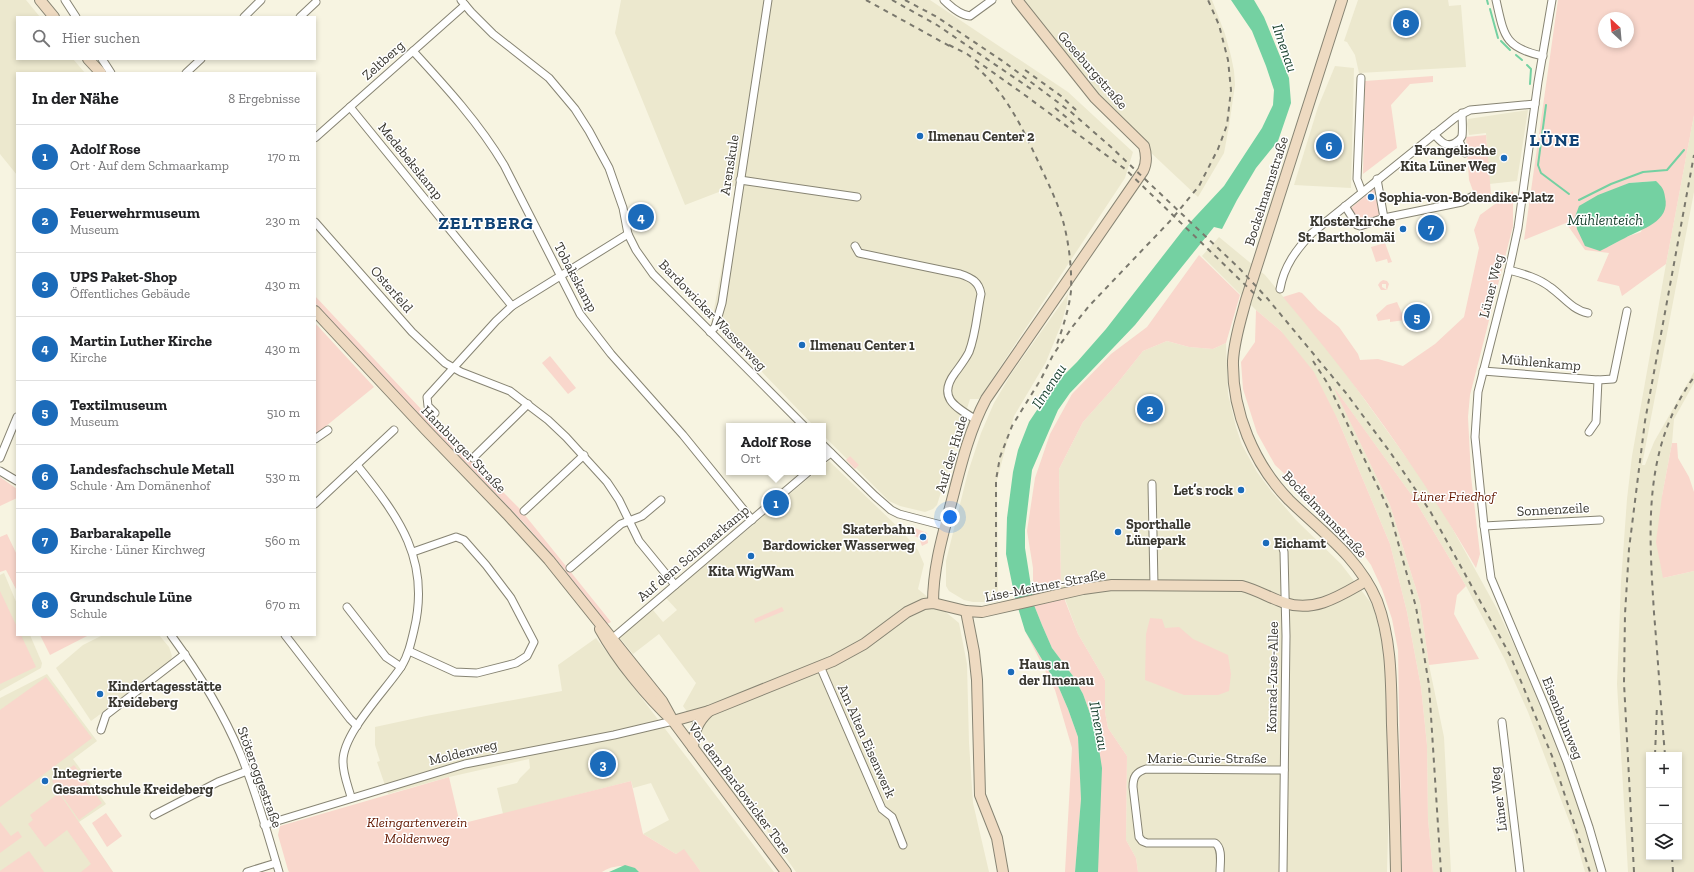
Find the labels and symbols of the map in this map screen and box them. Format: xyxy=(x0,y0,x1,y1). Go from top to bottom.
pin: 8 xyxy=(1393,8,1419,38)
north arrow xyxy=(1598,12,1634,48)
water label: Ilmenau xyxy=(1268,21,1302,75)
street label: Goseburgstraße xyxy=(1054,28,1131,113)
street label: Zeltberg xyxy=(359,37,408,84)
street label: Medebekskamp xyxy=(374,119,447,203)
place label: Ilmenau Center 2 xyxy=(928,128,1035,145)
district label: LÜNE xyxy=(1530,129,1581,151)
marker: Ilmenau Center 2 xyxy=(915,131,925,141)
pin: 6 xyxy=(1316,131,1342,161)
street label: Arenskule xyxy=(716,133,743,197)
street label: Bockelmannstraße xyxy=(1241,134,1292,248)
place label: Evangelische Kita Lüner Weg xyxy=(1400,142,1496,175)
marker: Evangelische Kita Lüner Weg xyxy=(1499,153,1509,163)
place label: Sophia-von-Bodendike-Platz xyxy=(1379,189,1554,206)
marker: Sophia-von-Bodendike-Platz xyxy=(1366,192,1376,202)
pin: 4 xyxy=(628,202,654,232)
water label: Mühlenteich xyxy=(1567,211,1643,229)
district label: ZELTBERG xyxy=(438,212,534,234)
place label: Klosterkirche St. Bartholomäi xyxy=(1298,213,1395,246)
pin: 7 xyxy=(1418,213,1444,243)
marker: Klosterkirche St. Bartholomäi xyxy=(1398,224,1408,234)
street label: Tobakskamp xyxy=(550,239,601,315)
street label: Lüner Weg xyxy=(1475,252,1508,320)
street label: Bardowicker Wasserweg xyxy=(655,256,770,375)
street label: Osterfeld xyxy=(367,262,417,316)
pin: 5 xyxy=(1404,302,1430,332)
place label: Ilmenau Center 1 xyxy=(810,337,915,354)
marker: Ilmenau Center 1 xyxy=(797,340,807,350)
street label: Mühlenkamp xyxy=(1500,351,1582,374)
water label: Ilmenau xyxy=(1028,360,1070,412)
pin: 2 xyxy=(1137,394,1163,424)
street label: Hamburger Straße xyxy=(418,402,510,497)
street label: Auf der Hude xyxy=(932,413,971,495)
street label: Bockelmannstraße xyxy=(1279,467,1371,562)
place label: Let’s rock xyxy=(1173,482,1233,499)
marker: Let’s rock xyxy=(1236,485,1246,495)
pin: 1 xyxy=(763,488,789,518)
park label: Lüner Friedhof xyxy=(1412,488,1497,505)
street label: Sonnenzeile xyxy=(1516,499,1590,520)
street label: Auf dem Schmaarkamp xyxy=(634,501,753,605)
your location xyxy=(940,507,960,527)
place label: Sporthalle Lünepark xyxy=(1126,516,1191,549)
place label: Skaterbahn Bardowicker Wasserweg xyxy=(763,521,916,554)
marker: Sporthalle Lünepark xyxy=(1113,527,1123,537)
marker: Skaterbahn Bardowicker Wasserweg xyxy=(918,532,928,542)
place label: Eichamt xyxy=(1274,535,1327,552)
marker: Eichamt xyxy=(1261,538,1271,548)
marker: Kita WigWam xyxy=(746,551,756,561)
place label: Kita WigWam xyxy=(708,563,795,580)
street label: Lise-Meitner-Straße xyxy=(983,565,1107,606)
street label: Konrad-Zuse-Allee xyxy=(1263,621,1282,733)
place label: Haus an der Ilmenau xyxy=(1019,656,1094,689)
marker: Haus an der Ilmenau xyxy=(1006,667,1016,677)
street label: Eisenbahnweg xyxy=(1538,674,1587,762)
place label: Kindertagesstätte Kreideberg xyxy=(108,678,222,711)
street label: Am Alten Eisenwerk xyxy=(834,682,900,801)
marker: Kindertagesstätte Kreideberg xyxy=(95,689,105,699)
water label: Ilmenau xyxy=(1085,700,1113,752)
street label: Vor dem Bardowicker Tore xyxy=(684,718,795,858)
street label: Stöteroggestraße xyxy=(233,724,286,830)
street label: Moldenweg xyxy=(427,736,499,769)
pin: 3 xyxy=(590,749,616,779)
street label: Marie-Curie-Straße xyxy=(1147,750,1267,767)
place label: Integrierte Gesamtschule Kreideberg xyxy=(53,765,213,798)
street label: Lüner Weg xyxy=(1486,765,1511,832)
marker: Integrierte Gesamtschule Kreideberg xyxy=(40,776,50,786)
park label: Kleingartenverein Moldenweg xyxy=(367,814,467,847)

